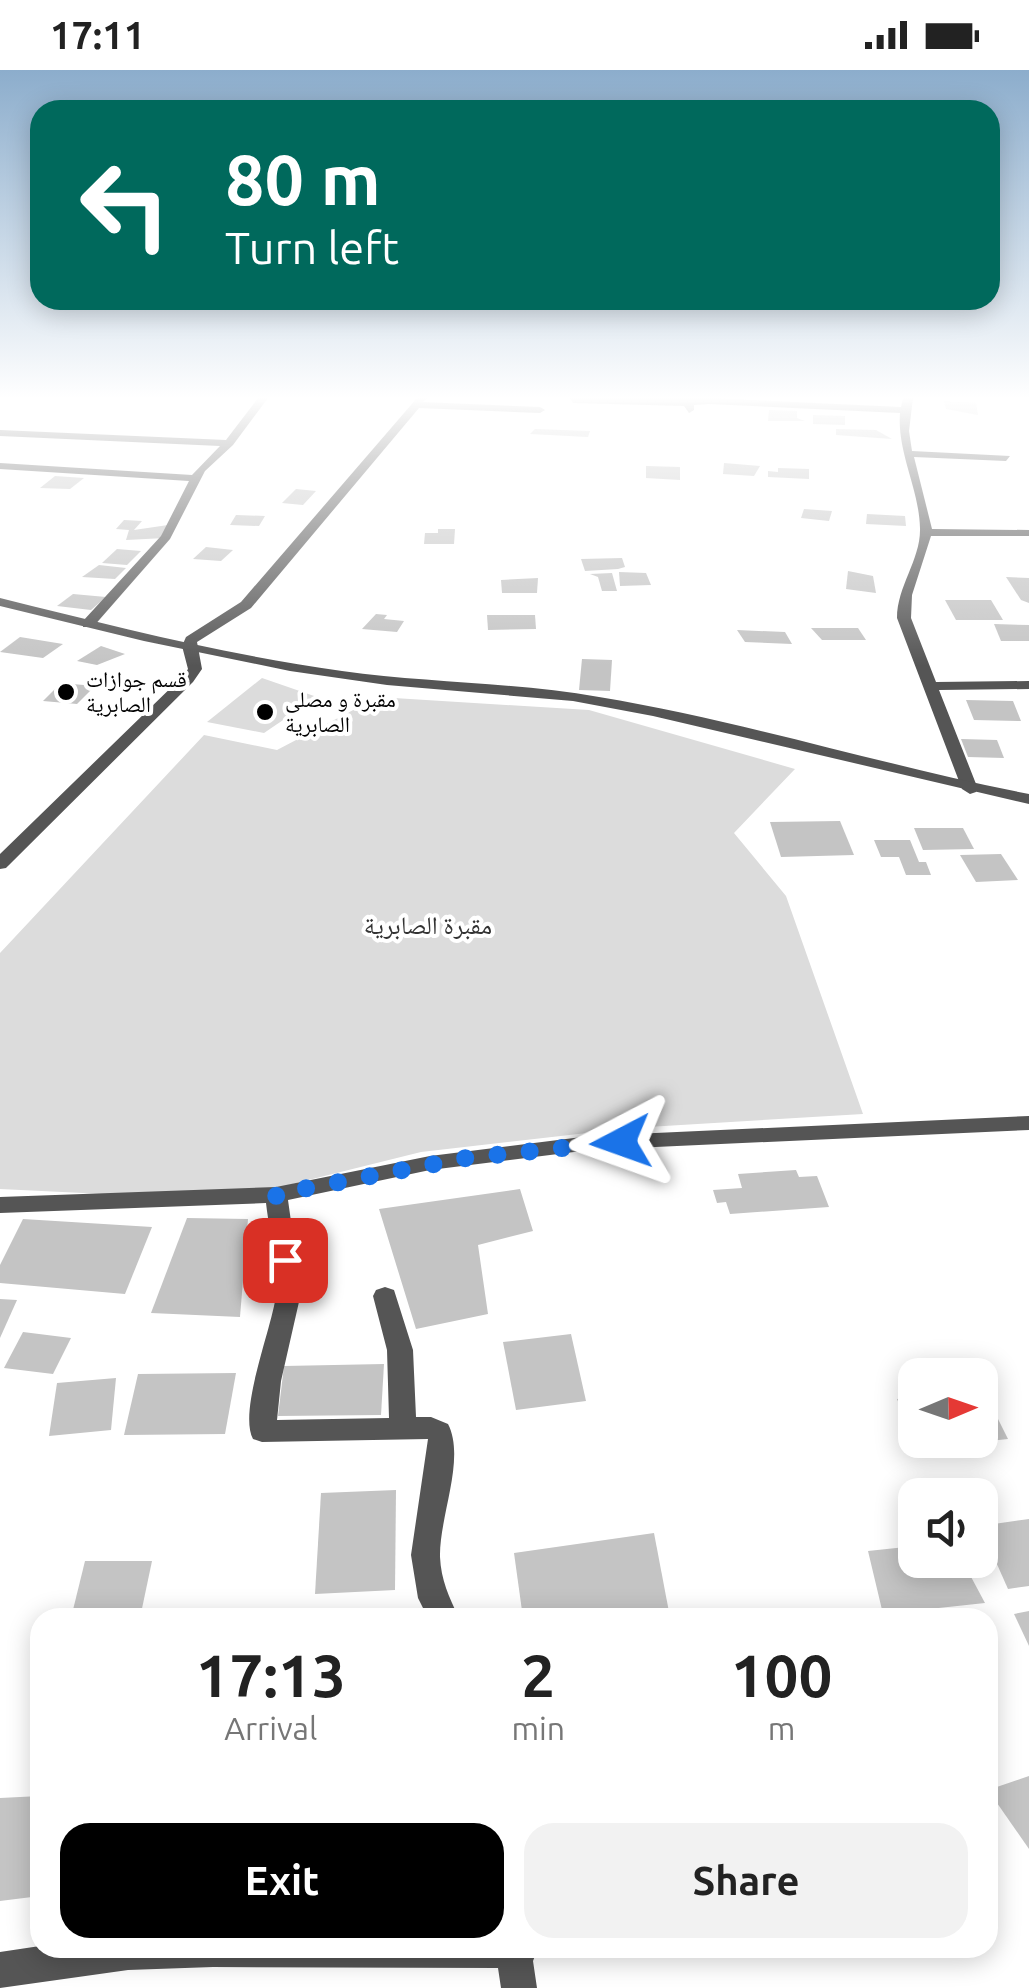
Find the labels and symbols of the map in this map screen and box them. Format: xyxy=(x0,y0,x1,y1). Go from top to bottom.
place label: قسم جوازات الصابرية xyxy=(86,666,187,717)
marker: قسم جوازات الصابرية xyxy=(55,681,77,703)
place label: مقبرة و مصلى الصابرية xyxy=(285,686,396,737)
marker: مقبرة و مصلى الصابرية xyxy=(254,701,276,723)
park label: مقبرة الصابرية xyxy=(364,911,492,940)
position arrow xyxy=(569,1090,673,1194)
pin xyxy=(243,1218,328,1303)
north arrow xyxy=(898,1358,998,1458)

